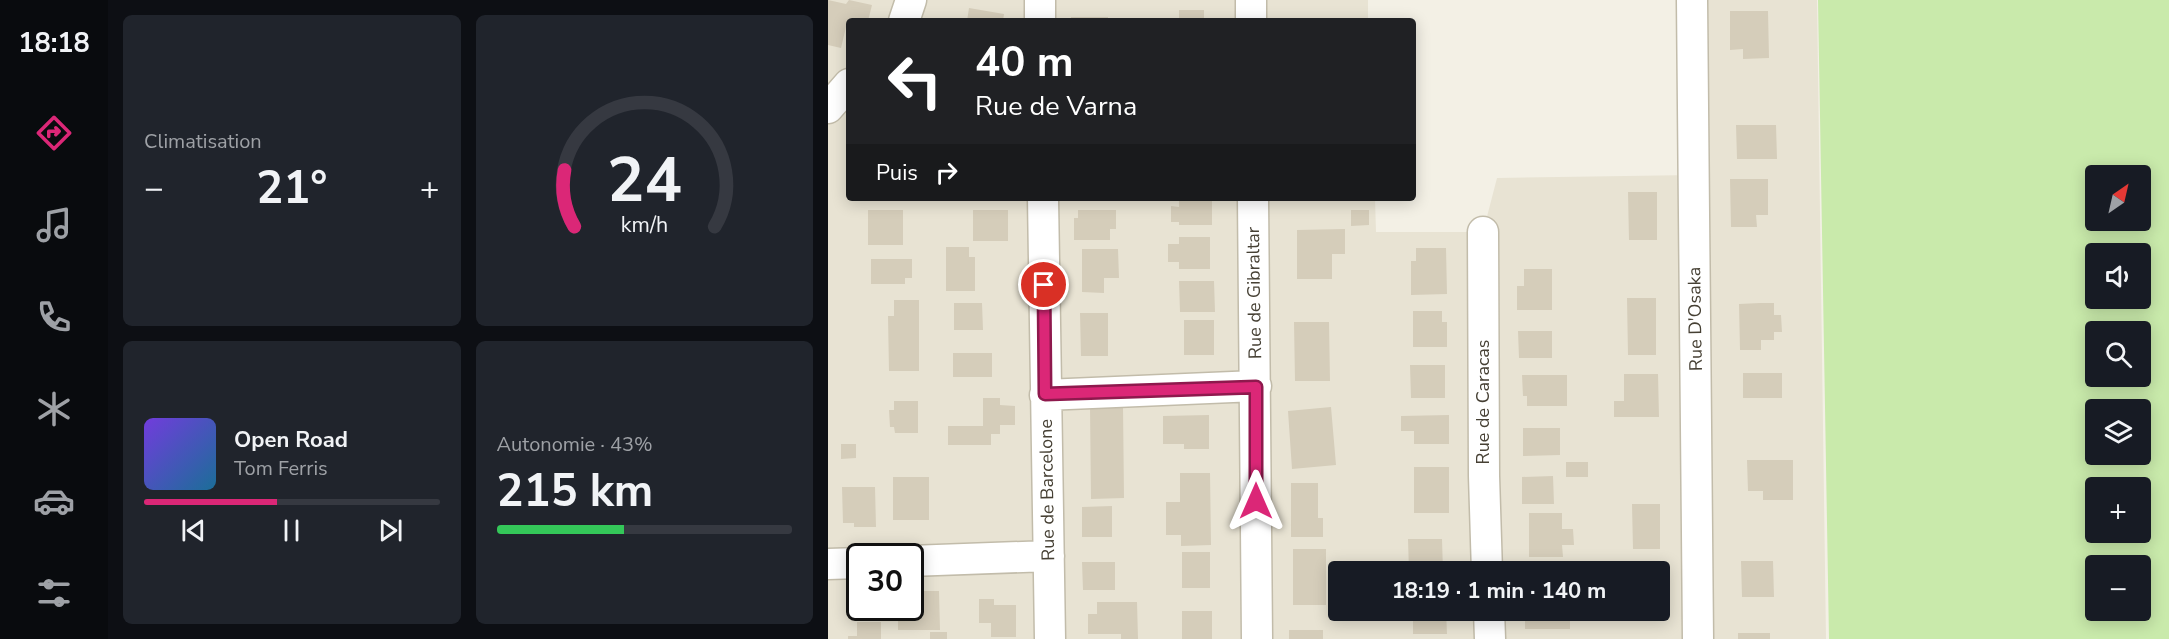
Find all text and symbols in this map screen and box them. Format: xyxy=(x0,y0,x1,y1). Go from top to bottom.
text: 18:18 xyxy=(18,25,90,62)
text: 40 m xyxy=(975,34,1074,91)
icon: left xyxy=(876,42,954,120)
text: Rue de Varna xyxy=(975,88,1137,125)
icon: directions xyxy=(33,112,75,154)
text: Climatisation xyxy=(144,128,262,155)
text: 24 xyxy=(607,138,682,223)
icon: right xyxy=(930,156,963,189)
text: 21° xyxy=(256,158,327,219)
text: Puis xyxy=(876,158,918,188)
north arrow xyxy=(2085,165,2151,231)
map controls xyxy=(2085,165,2151,621)
text: − xyxy=(144,166,164,211)
text: + xyxy=(420,166,440,211)
icon: music xyxy=(33,204,75,246)
text: km/h xyxy=(621,211,668,241)
street label: Rue de Gibraltar xyxy=(1241,226,1267,359)
button: sound xyxy=(2085,243,2151,309)
pin xyxy=(1018,259,1069,310)
street label: Rue D'Osaka xyxy=(1682,267,1708,371)
icon: arrive xyxy=(1027,268,1060,301)
icon: phone xyxy=(33,296,75,338)
button: search xyxy=(2085,321,2151,387)
street label: Rue de Caracas xyxy=(1471,340,1495,464)
icon: climate xyxy=(33,388,75,430)
button: layers xyxy=(2085,399,2151,465)
street label: Rue de Barcelone xyxy=(1034,419,1060,561)
text: Open Road xyxy=(234,425,348,455)
text: Autonomie · 43% xyxy=(497,431,653,458)
text: Tom Ferris xyxy=(234,455,328,482)
text: 215 km xyxy=(497,461,653,522)
position arrow xyxy=(1224,469,1288,533)
button: + xyxy=(2085,477,2151,543)
icon: car xyxy=(33,480,75,522)
icon: previous xyxy=(177,514,210,547)
icon: pause xyxy=(275,514,308,547)
icon: next xyxy=(374,514,407,547)
speed limit sign: 30 xyxy=(846,543,924,621)
button: − xyxy=(2085,555,2151,621)
icon: filters xyxy=(33,572,75,614)
text: 18:19 · 1 min · 140 m xyxy=(1392,576,1606,606)

